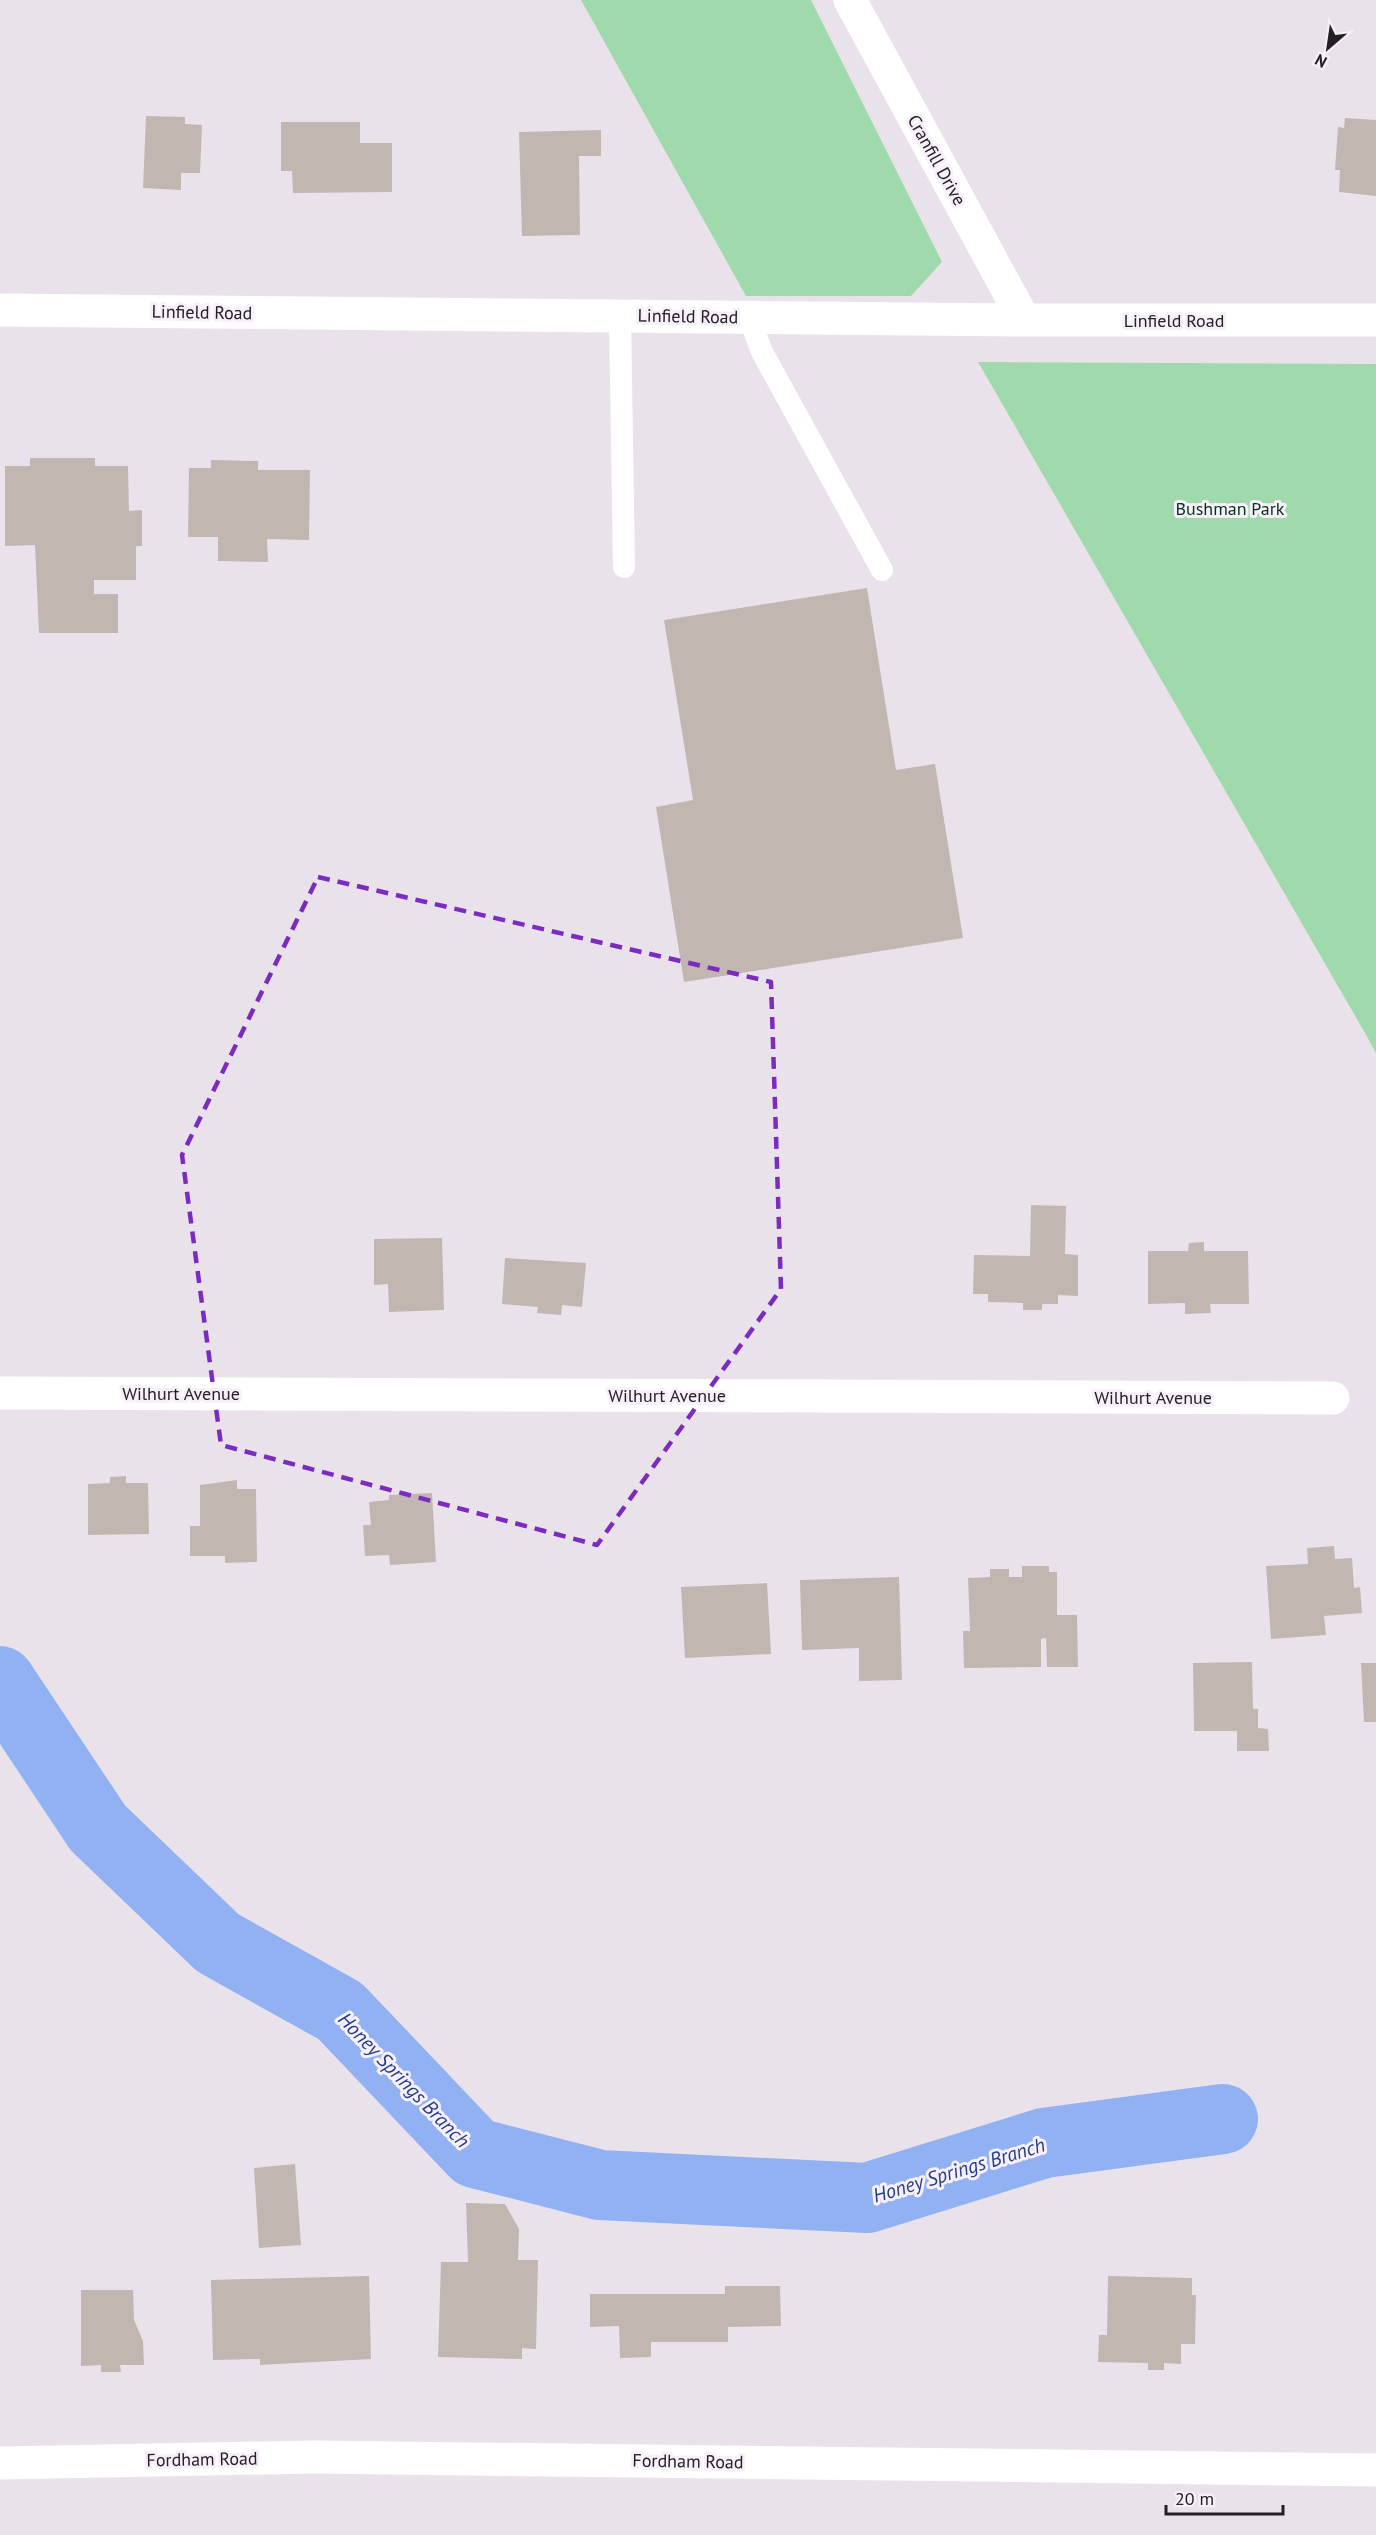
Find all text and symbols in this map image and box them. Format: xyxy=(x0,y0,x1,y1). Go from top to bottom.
north arrow xyxy=(1298,18,1358,78)
text: N xyxy=(1311,50,1330,72)
street label: Cranfill Drive xyxy=(903,111,971,209)
street label: Linfield Road xyxy=(151,300,253,324)
street label: Linfield Road xyxy=(637,304,739,328)
street label: Linfield Road xyxy=(1124,309,1224,332)
park label: Bushman Park xyxy=(1176,497,1285,520)
street label: Wilhurt Avenue xyxy=(122,1382,240,1405)
street label: Wilhurt Avenue xyxy=(608,1384,726,1407)
street label: Wilhurt Avenue xyxy=(1094,1386,1212,1409)
water label: Honey Springs Branch xyxy=(333,2007,475,2153)
water label: Honey Springs Branch xyxy=(870,2131,1048,2209)
street label: Fordham Road xyxy=(146,2447,258,2471)
street label: Fordham Road xyxy=(632,2449,744,2473)
scale bar xyxy=(1166,2478,1283,2516)
text: 20 m xyxy=(1175,2487,1214,2510)

